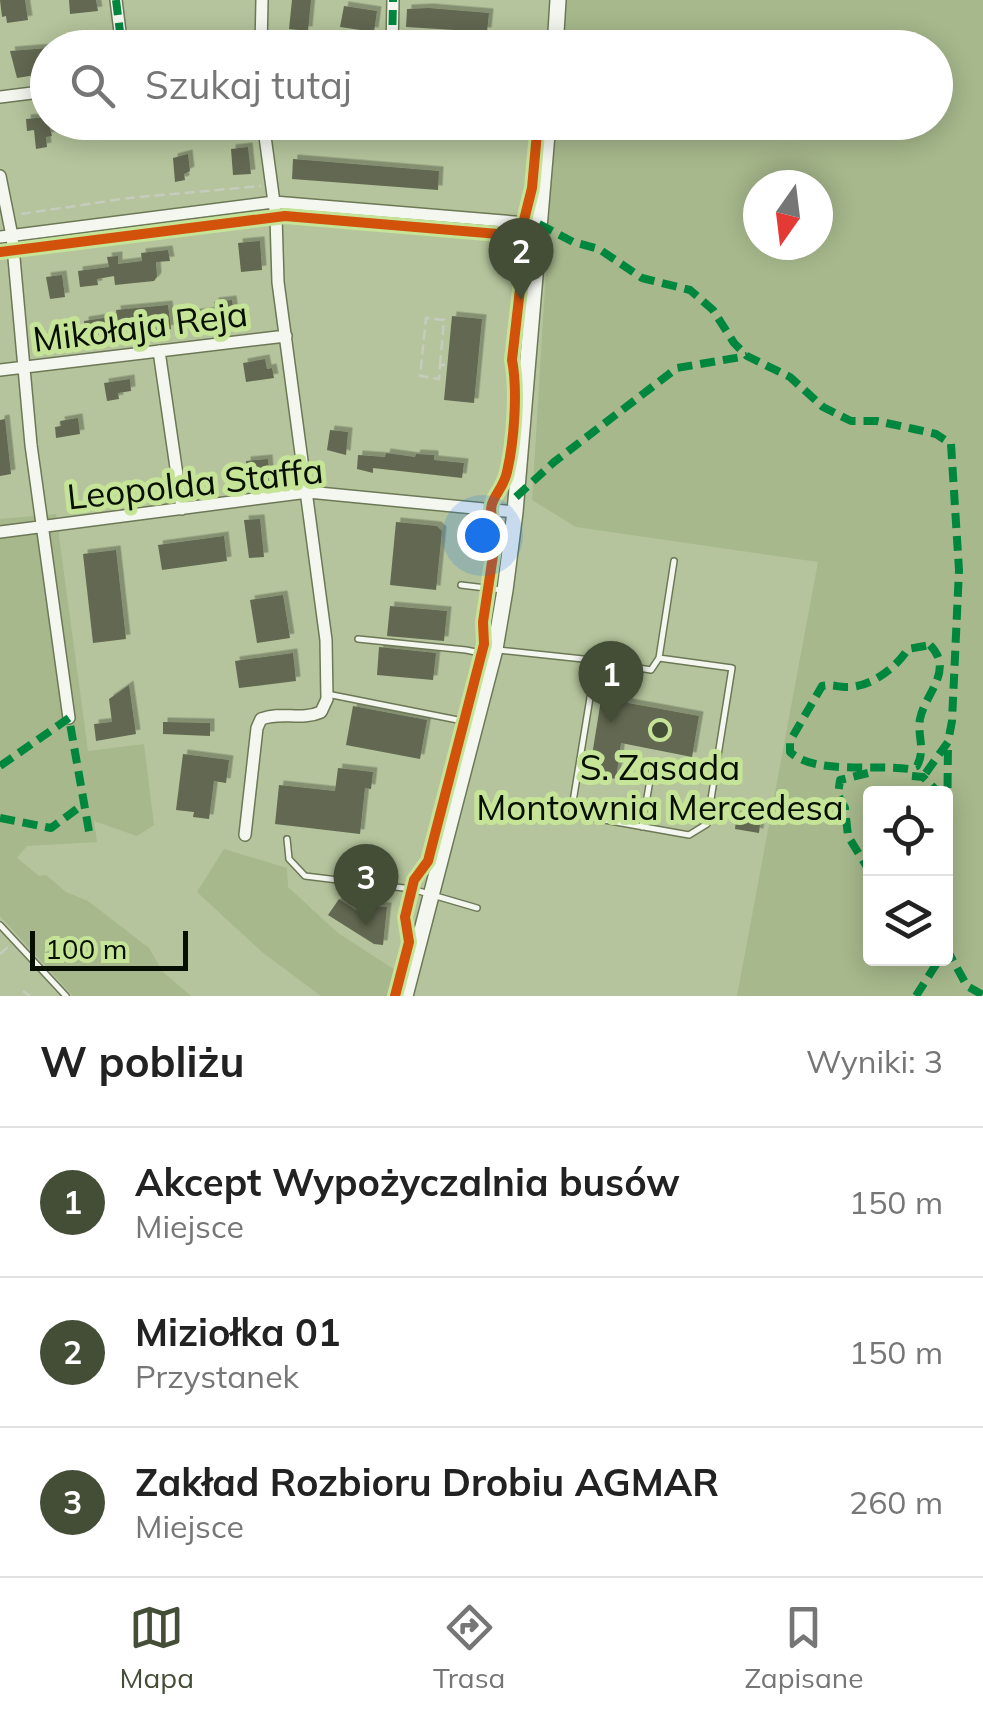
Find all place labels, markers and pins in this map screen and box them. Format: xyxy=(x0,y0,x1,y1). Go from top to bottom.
pin: 2 xyxy=(488,218,554,300)
pin: 1 xyxy=(578,640,644,723)
marker: S. Zasada Montownia Mercedesa xyxy=(649,719,671,741)
place label: S. Zasada Montownia Mercedesa xyxy=(476,745,844,829)
pin: 3 xyxy=(334,844,398,926)

